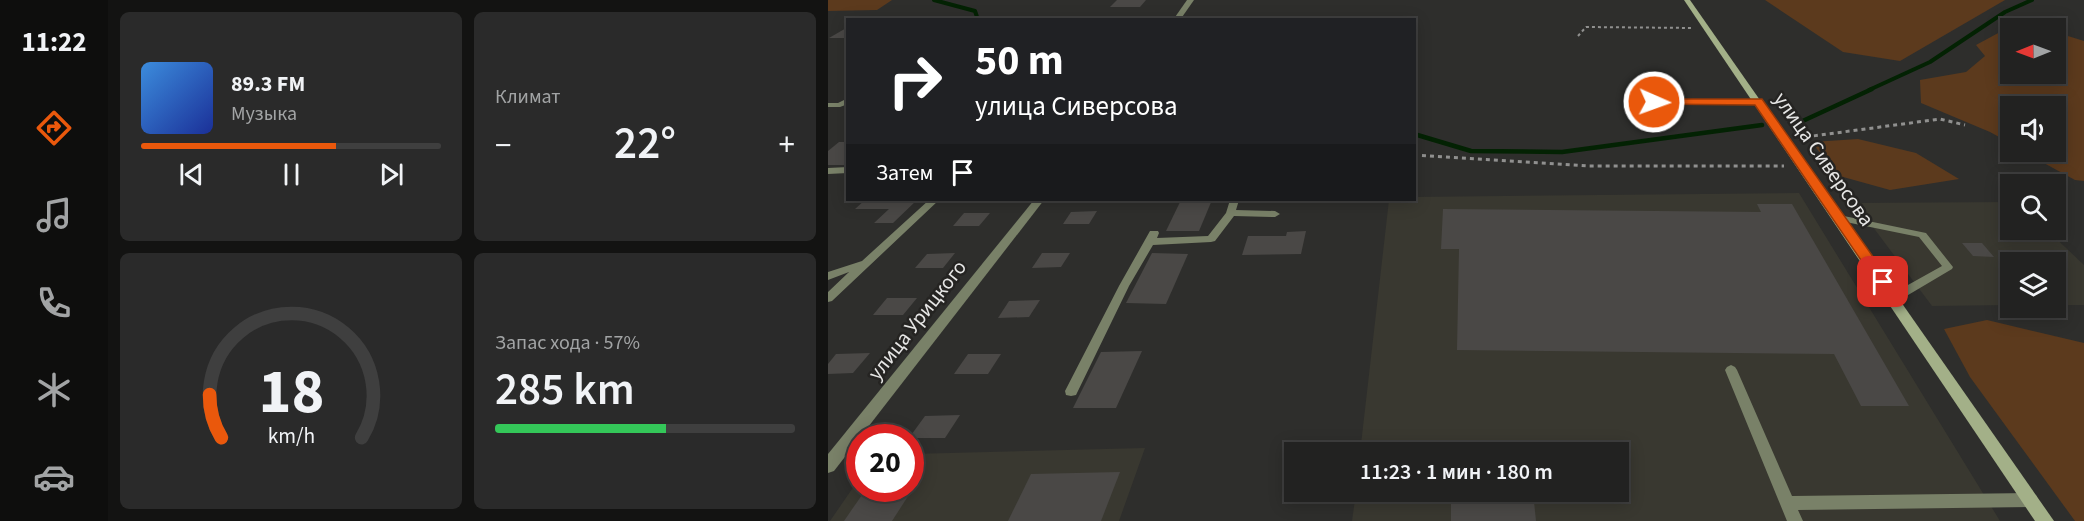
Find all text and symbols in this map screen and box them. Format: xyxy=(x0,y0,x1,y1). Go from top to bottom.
north arrow xyxy=(2000,18,2066,84)
map controls xyxy=(2000,18,2066,318)
text: 11:22 xyxy=(21,23,87,62)
text: 50 m xyxy=(975,31,1064,91)
icon: right xyxy=(876,42,954,120)
text: 89.3 FM xyxy=(231,68,305,100)
position arrow xyxy=(1622,70,1686,134)
text: Климат xyxy=(495,83,561,111)
street label: улица Сиверсова xyxy=(1767,86,1881,232)
text: улица Сиверсова xyxy=(975,87,1178,126)
button: sound xyxy=(2000,96,2066,162)
text: Музыка xyxy=(231,100,297,128)
icon: directions xyxy=(33,107,75,149)
text: 22° xyxy=(614,112,676,176)
text: − xyxy=(495,122,511,169)
text: + xyxy=(779,122,795,169)
icon: arrive xyxy=(946,156,979,189)
text: Затем xyxy=(876,157,934,189)
icon: previous xyxy=(175,158,208,191)
icon: pause xyxy=(275,158,308,191)
icon: next xyxy=(375,158,408,191)
button: search xyxy=(2000,174,2066,240)
icon: music xyxy=(33,194,75,236)
button: layers xyxy=(2000,252,2066,318)
street label: улица Урицкого xyxy=(860,254,974,386)
pin xyxy=(1857,256,1908,307)
icon: arrive xyxy=(1866,265,1899,298)
icon: phone xyxy=(33,282,75,324)
text: Запас хода · 57% xyxy=(495,329,640,357)
text: 18 xyxy=(258,348,324,437)
text: 285 km xyxy=(495,358,635,422)
icon: climate xyxy=(33,369,75,411)
text: km/h xyxy=(267,421,315,452)
speed limit sign: 20 xyxy=(846,424,924,502)
icon: car xyxy=(33,456,75,498)
text: 11:23 · 1 мин · 180 m xyxy=(1360,456,1553,488)

